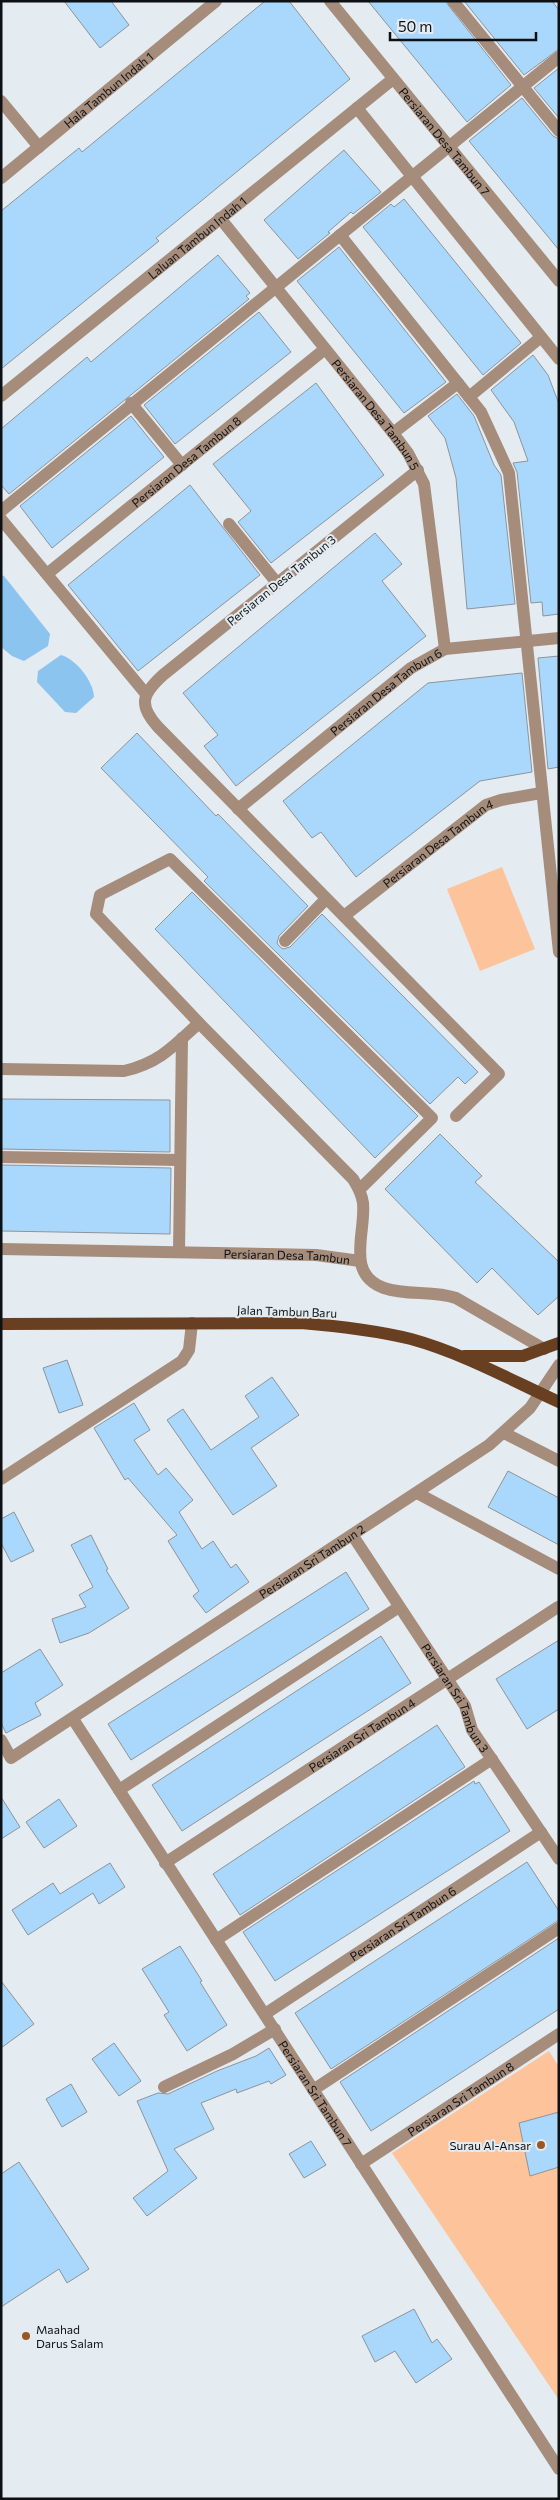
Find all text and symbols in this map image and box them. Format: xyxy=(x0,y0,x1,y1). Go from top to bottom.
scale bar xyxy=(390,10,536,42)
text: 50 m xyxy=(398,17,432,35)
street label: Hala Tambun Indah 1 xyxy=(61,49,156,130)
street label: Persiaran Desa Tambun 7 xyxy=(396,84,493,198)
street label: Laluan Tambun Indah 1 xyxy=(145,194,249,282)
street label: Persiaran Desa Tambun 5 xyxy=(329,356,423,472)
street label: Persiaran Desa Tambun 8 xyxy=(129,413,244,510)
street label: Persiaran Desa Tambun 3 xyxy=(224,532,338,628)
street label: Persiaran Desa Tambun 6 xyxy=(327,645,444,738)
street label: Persiaran Desa Tambun 4 xyxy=(380,796,495,890)
street label: Persiaran Desa Tambun xyxy=(223,1246,351,1267)
street label: Jalan Tambun Baru xyxy=(237,1302,337,1321)
street label: Persiaran Sri Tambun 2 xyxy=(256,1521,368,1601)
street label: Persiaran Sri Tambun 3 xyxy=(419,1641,492,1755)
street label: Persiaran Sri Tambun 4 xyxy=(306,1695,418,1774)
street label: Persiaran Sri Tambun 6 xyxy=(347,1883,458,1963)
street label: Persiaran Sri Tambun 7 xyxy=(276,2038,355,2149)
street label: Persiaran Sri Tambun 8 xyxy=(405,2059,516,2139)
place label: Surau Al-Ansar xyxy=(449,2138,531,2152)
marker: Surau Al-Ansar xyxy=(535,2139,547,2151)
place label: Maahad Darus Salam xyxy=(36,2322,103,2350)
marker: Maahad Darus Salam xyxy=(20,2330,32,2342)

